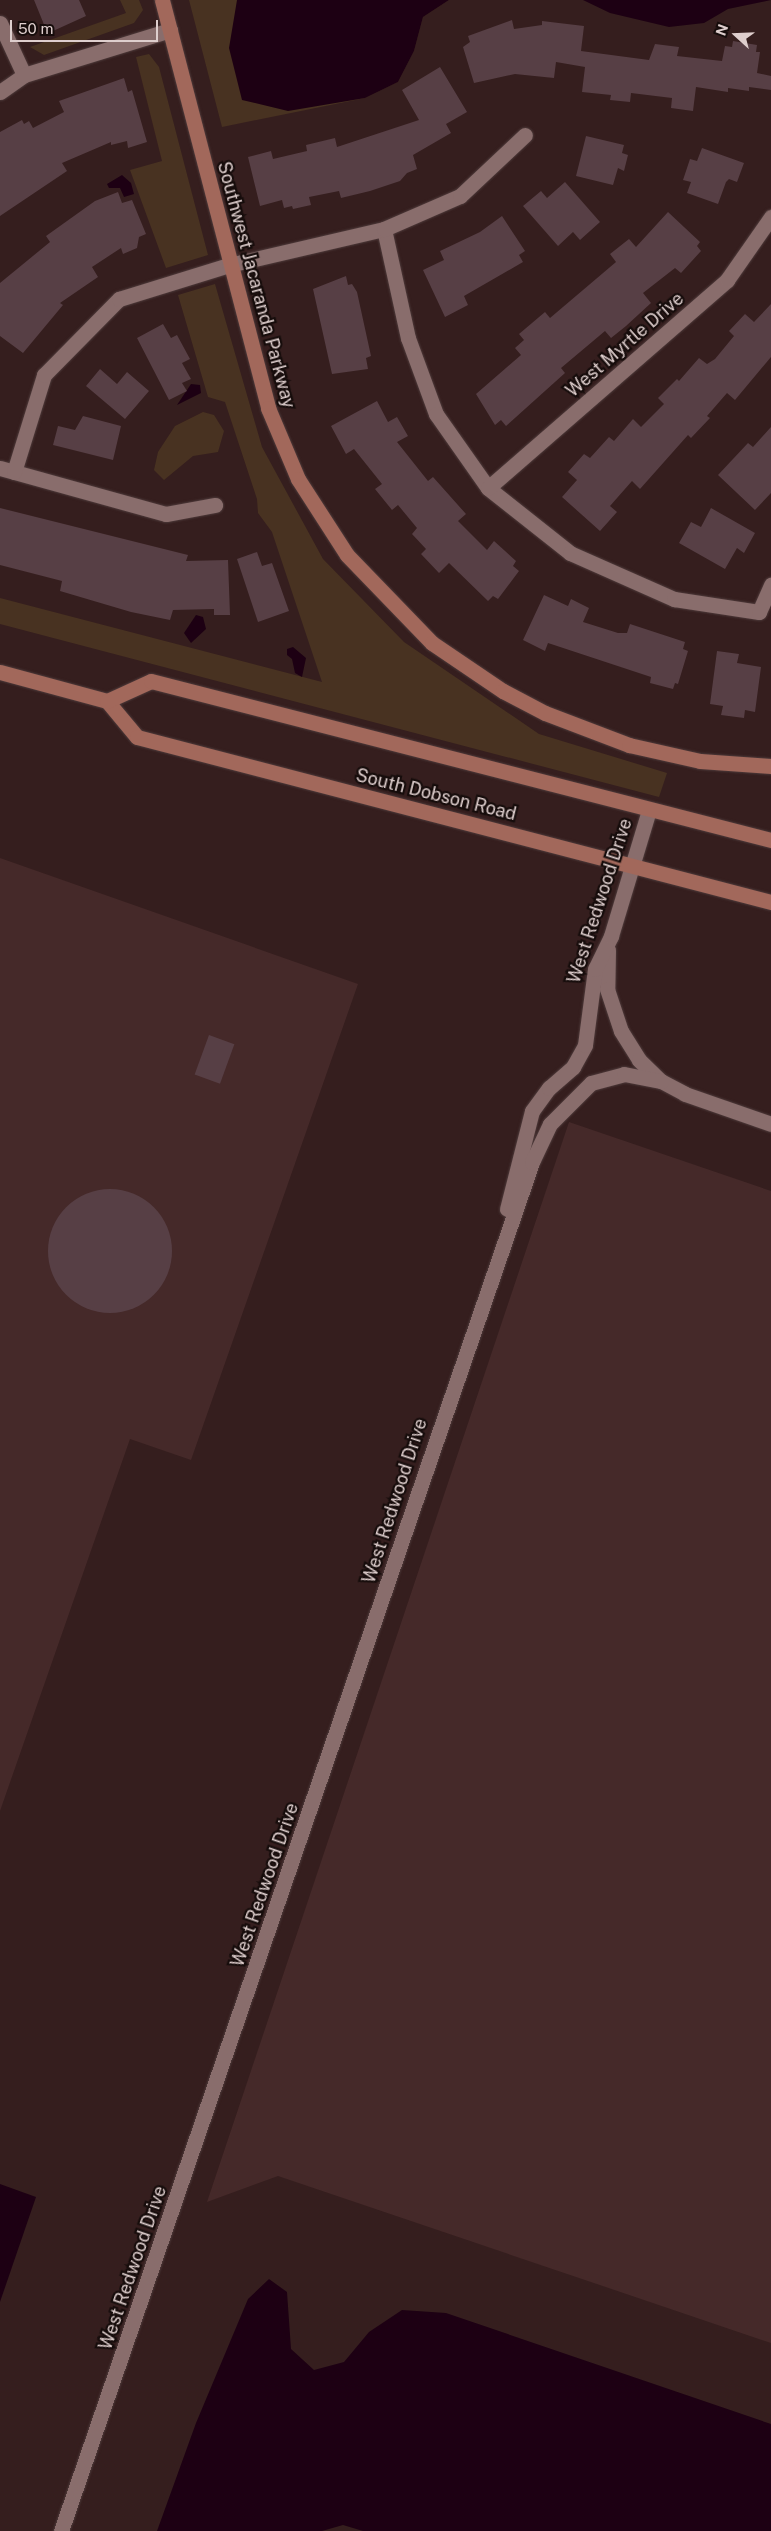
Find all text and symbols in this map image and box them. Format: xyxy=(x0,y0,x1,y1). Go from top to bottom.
scale bar xyxy=(12,10,160,42)
north arrow xyxy=(711,10,761,60)
text: 50 m xyxy=(18,20,53,37)
text: N xyxy=(713,22,731,38)
street label: Southwest Jacaranda Parkway xyxy=(213,159,299,411)
street label: West Myrtle Drive xyxy=(562,288,688,402)
street label: South Dobson Road xyxy=(354,765,518,825)
street label: West Redwood Drive xyxy=(563,816,637,986)
street label: West Redwood Drive xyxy=(358,1416,432,1586)
street label: West Redwood Drive xyxy=(227,1800,303,1970)
street label: West Redwood Drive xyxy=(95,2183,171,2353)

